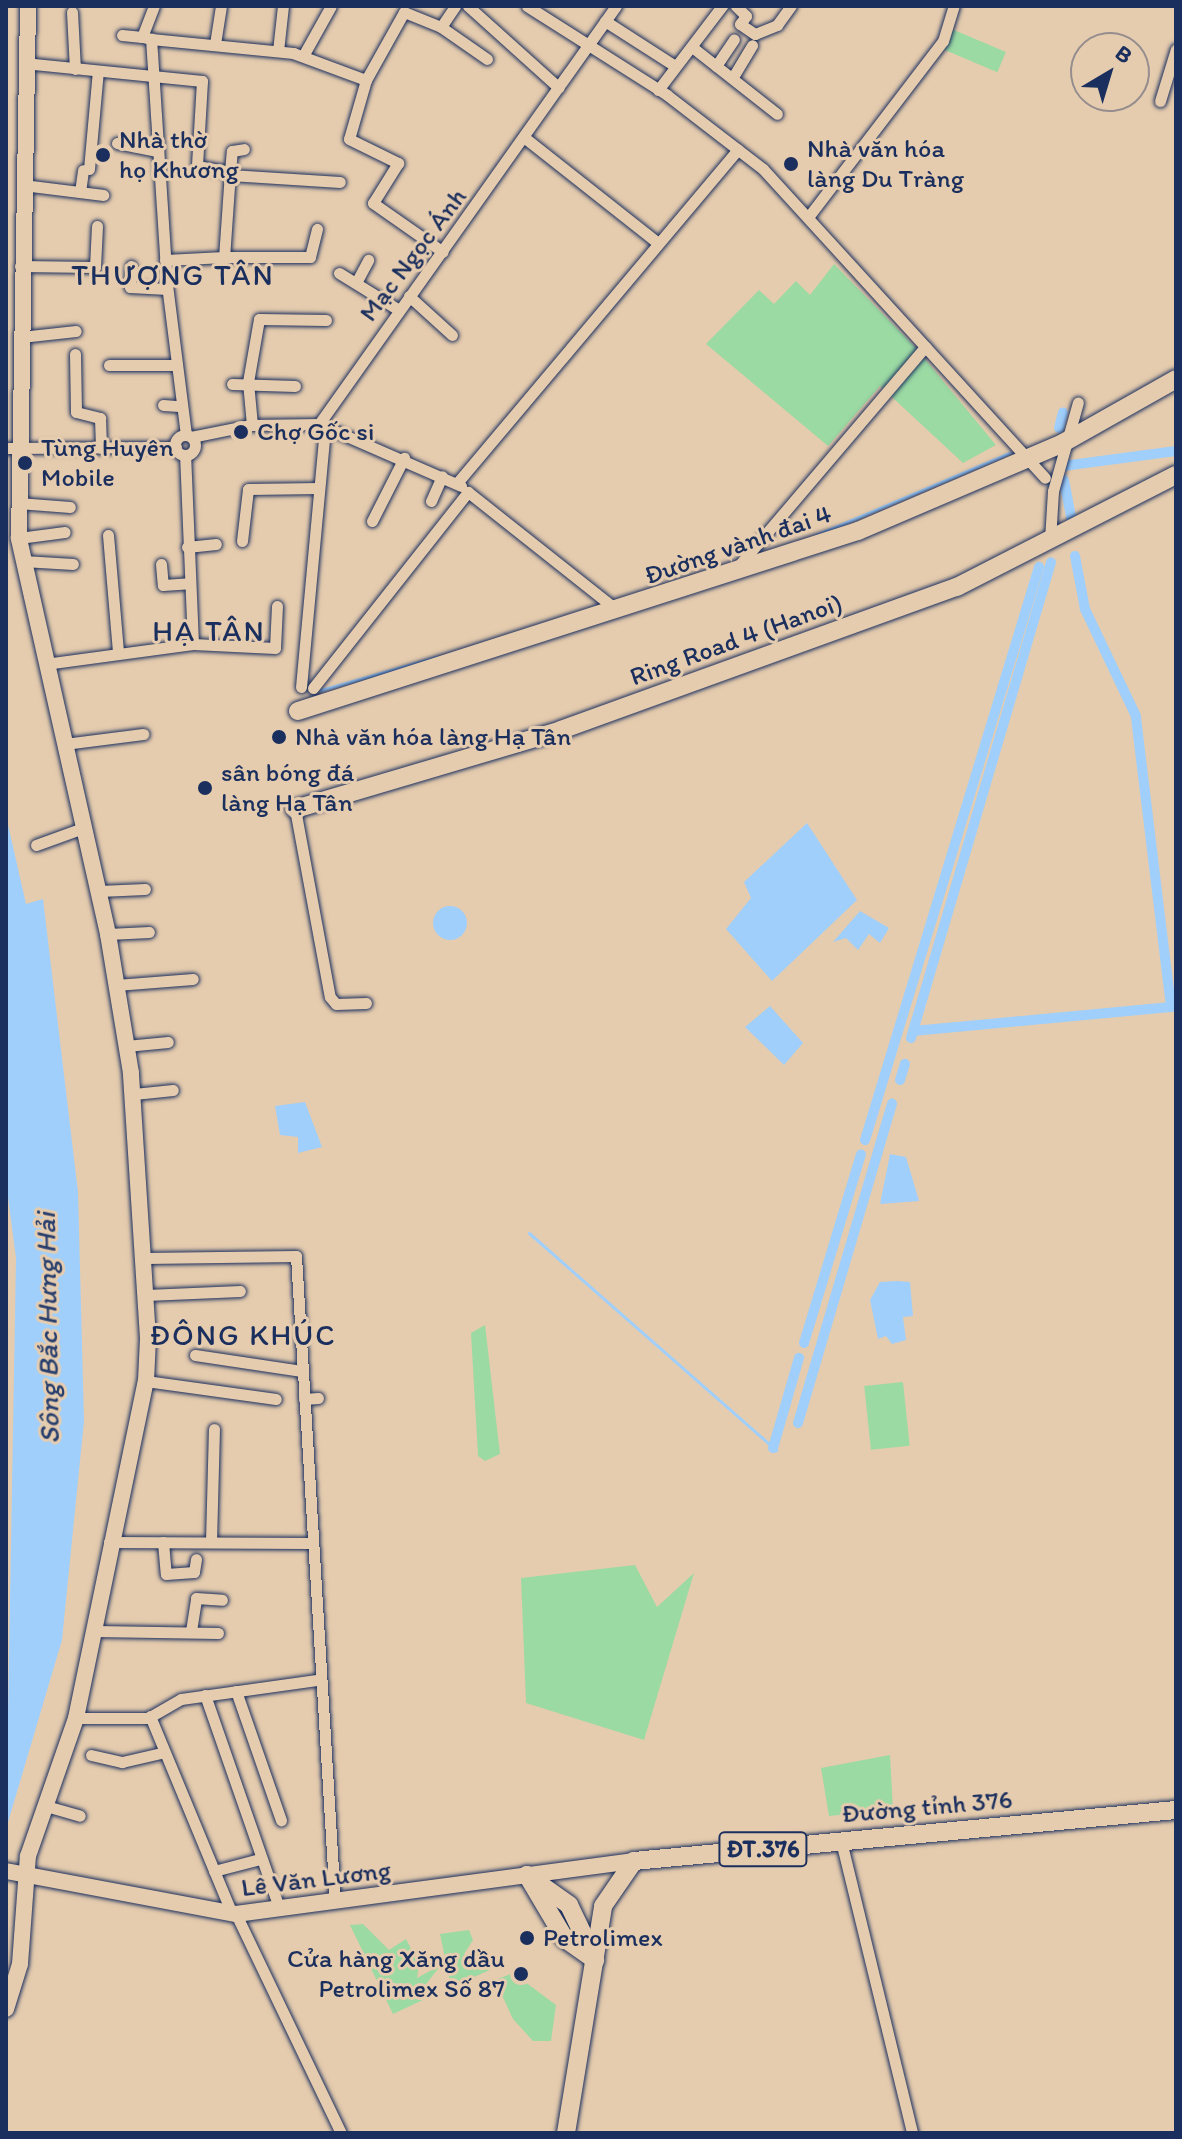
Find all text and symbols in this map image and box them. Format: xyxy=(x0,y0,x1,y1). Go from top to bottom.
north arrow xyxy=(1070,32,1150,112)
text: B xyxy=(1110,39,1138,69)
place label: Nhà thờ họ Khương xyxy=(119,124,239,186)
place label: Nhà văn hóa làng Du Tràng xyxy=(807,133,962,194)
marker: Nhà thờ họ Khương xyxy=(94,146,112,164)
marker: Nhà văn hóa làng Du Tràng xyxy=(782,155,800,173)
street label: Mạc Ngọc Ánh xyxy=(353,182,473,328)
district label: THƯỢNG TÂN xyxy=(71,257,275,293)
place label: Chợ Gốc si xyxy=(257,416,374,448)
marker: Chợ Gốc si xyxy=(232,423,250,441)
place label: Tùng Huyên Mobile xyxy=(41,432,172,494)
marker: Tùng Huyên Mobile xyxy=(16,454,34,472)
street label: Đường vành đai 4 xyxy=(641,498,835,592)
street label: Ring Road 4 (Hanoi) xyxy=(626,587,846,693)
district label: HẠ TÂN xyxy=(152,613,266,649)
place label: Nhà văn hóa làng Hạ Tân xyxy=(295,721,569,753)
marker: Nhà văn hóa làng Hạ Tân xyxy=(270,728,288,746)
place label: sân bóng đá làng Hạ Tân xyxy=(221,757,354,818)
marker: sân bóng đá làng Hạ Tân xyxy=(196,779,214,797)
water label: Sông Bắc Hưng Hải xyxy=(28,1212,66,1444)
district label: ĐÔNG KHÚC xyxy=(150,1317,336,1353)
street label: Đường tỉnh 376 xyxy=(840,1784,1014,1830)
road number: ĐT.376 xyxy=(717,1829,809,1869)
street label: Lê Văn Lương xyxy=(240,1854,392,1904)
place label: Petrolimex xyxy=(543,1922,663,1954)
marker: Petrolimex xyxy=(518,1929,536,1947)
place label: Cửa hàng Xăng dầu Petrolimex Số 87 xyxy=(287,1943,505,2004)
marker: Cửa hàng Xăng dầu Petrolimex Số 87 xyxy=(512,1965,530,1983)

